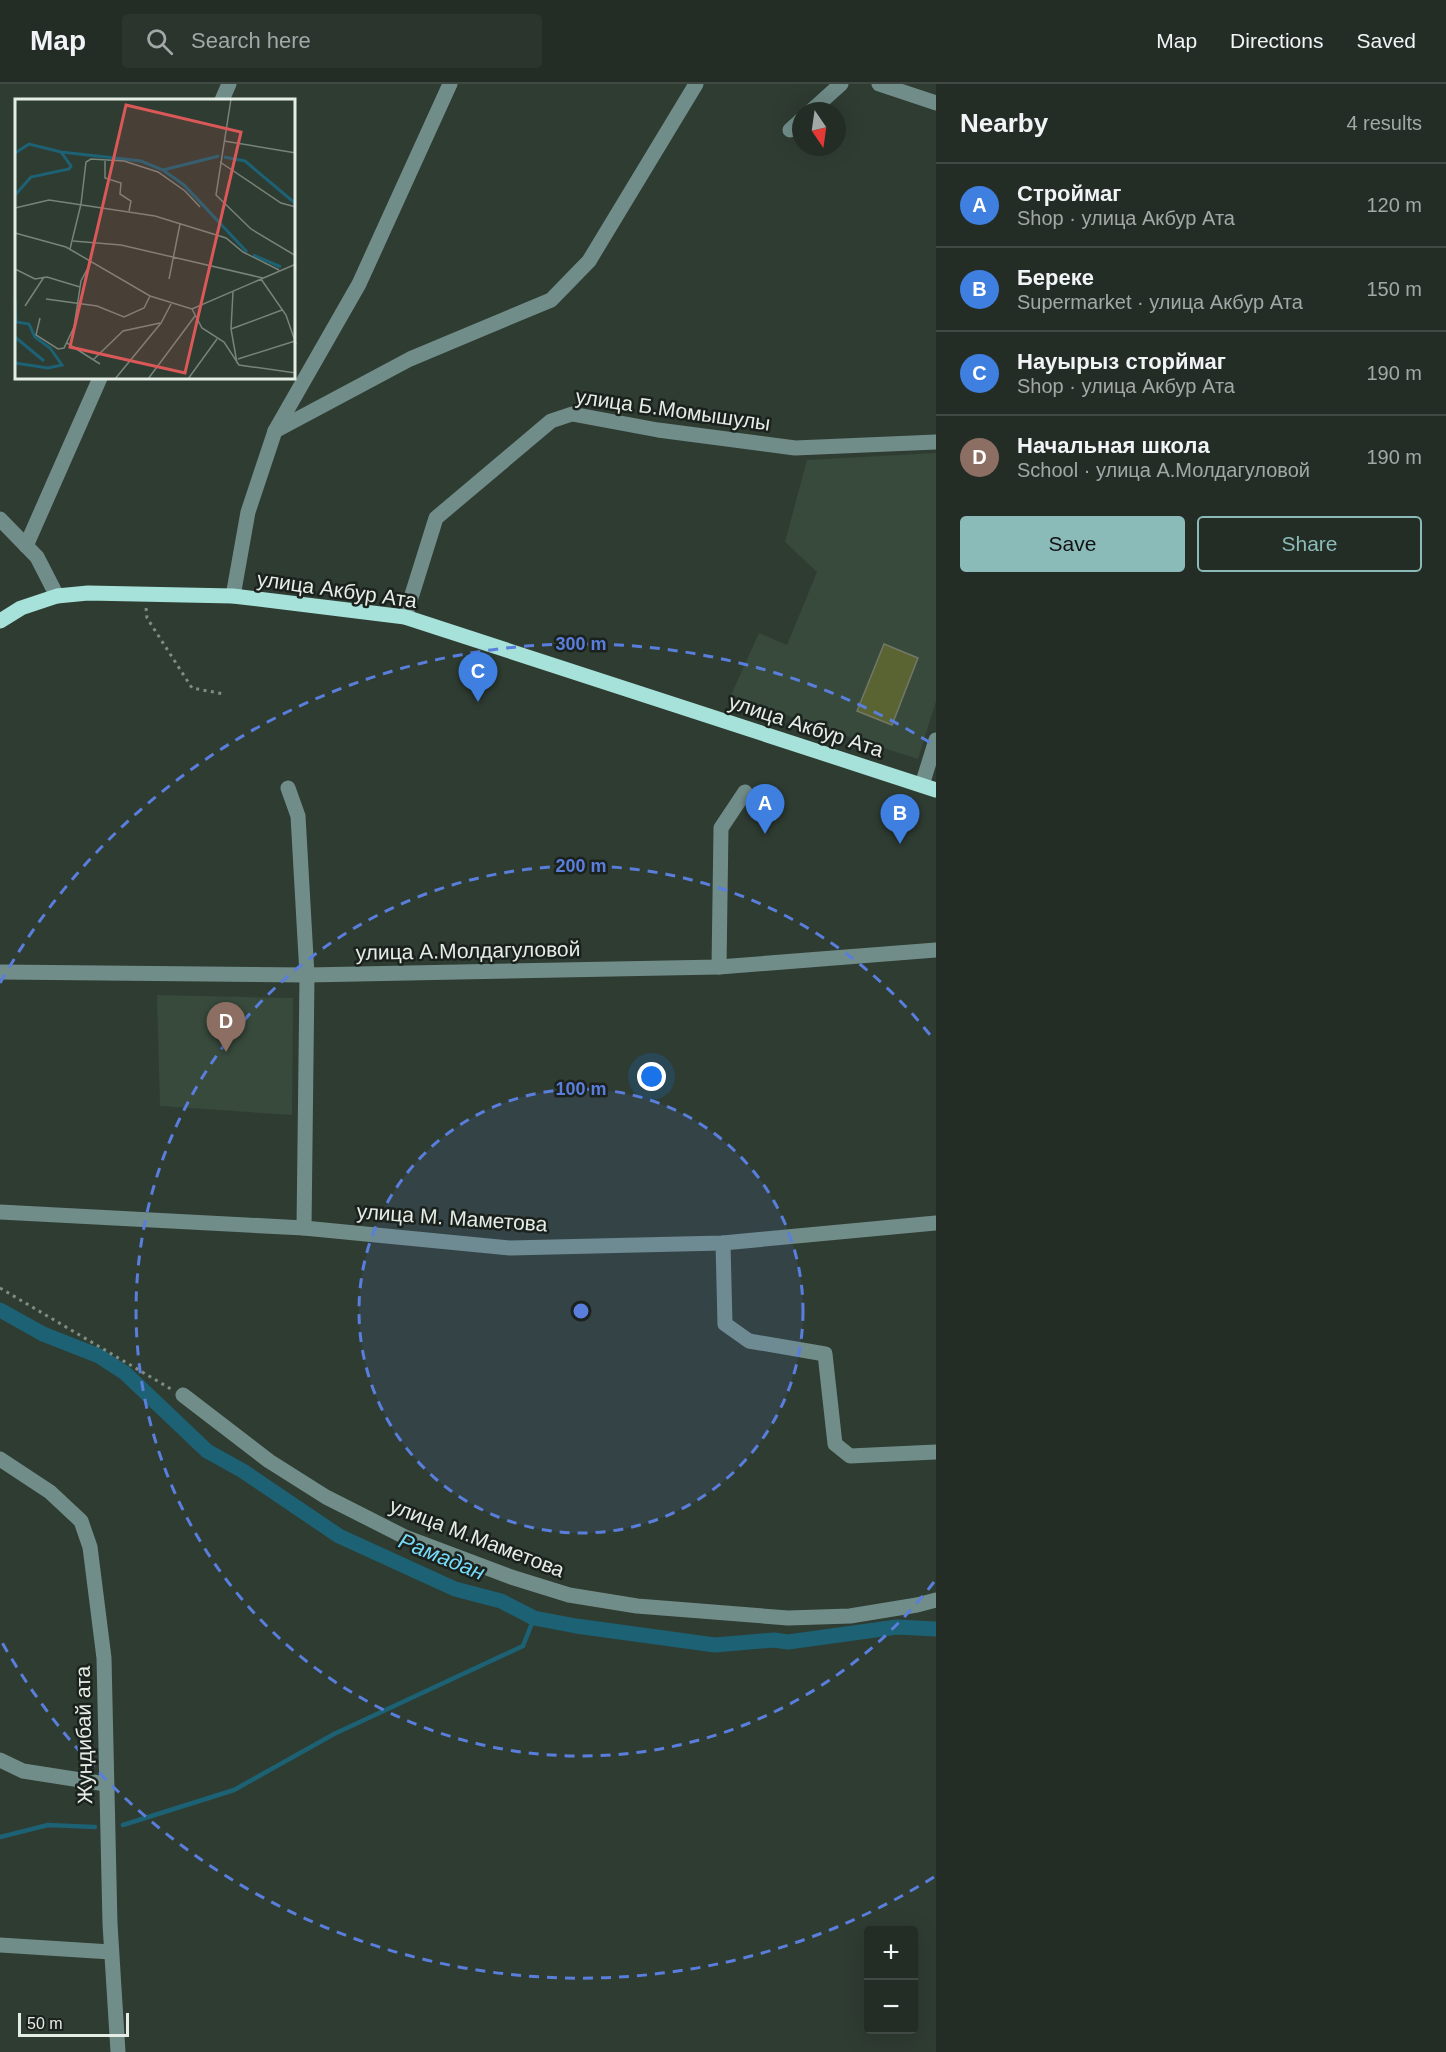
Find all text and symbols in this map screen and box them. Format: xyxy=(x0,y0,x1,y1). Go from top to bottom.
search box xyxy=(122,14,542,68)
text: Map xyxy=(30,25,86,56)
icon: search xyxy=(143,25,176,58)
text: Search here xyxy=(191,28,311,53)
text: Map xyxy=(1156,29,1197,52)
text: Directions xyxy=(1230,29,1323,52)
text: Saved xyxy=(1356,29,1416,52)
inset map xyxy=(15,99,296,380)
north arrow xyxy=(792,102,846,156)
text: Nearby xyxy=(960,108,1048,138)
text: 4 results xyxy=(1346,112,1422,134)
text: Строймаг xyxy=(1017,181,1121,206)
text: A xyxy=(972,194,987,216)
text: 120 m xyxy=(1366,194,1422,216)
text: Shop · улица Акбур Ата xyxy=(1017,207,1235,229)
text: Береке xyxy=(1017,265,1094,290)
text: B xyxy=(972,278,987,300)
text: 150 m xyxy=(1366,278,1422,300)
text: Supermarket · улица Акбур Ата xyxy=(1017,291,1303,313)
text: Науырыз сторймаг xyxy=(1017,349,1226,374)
text: C xyxy=(972,362,987,384)
text: 190 m xyxy=(1366,362,1422,384)
text: Shop · улица Акбур Ата xyxy=(1017,375,1235,397)
street label: улица Б.Момышулы xyxy=(574,384,772,435)
text: Начальная школа xyxy=(1017,433,1210,458)
text: D xyxy=(972,446,987,468)
text: 190 m xyxy=(1366,446,1422,468)
text: School · улица А.Молдагуловой xyxy=(1017,459,1310,481)
button: Save xyxy=(960,516,1185,572)
button: Share xyxy=(1197,516,1422,572)
street label: улица Акбур Ата xyxy=(256,567,419,612)
text: 300 m xyxy=(555,634,607,654)
pin: C xyxy=(458,652,498,702)
street label: улица Акбур Ата xyxy=(726,690,887,761)
pin: A xyxy=(746,784,784,834)
pin: B xyxy=(880,794,920,844)
text: 200 m xyxy=(555,856,607,876)
street label: улица А.Молдагуловой xyxy=(355,937,581,964)
pin: D xyxy=(206,1002,246,1052)
your location xyxy=(637,1062,666,1091)
text: 100 m xyxy=(555,1079,607,1099)
street label: улица М. Маметова xyxy=(356,1199,549,1236)
centre of rings xyxy=(571,1301,591,1321)
street label: улица М.Маметова xyxy=(387,1494,568,1582)
water label: Рамадан xyxy=(395,1528,489,1585)
street label: Жундибай ата xyxy=(71,1665,96,1804)
map controls xyxy=(864,1926,918,2034)
button: + xyxy=(864,1926,918,1980)
button: − xyxy=(864,1980,918,2034)
scale bar xyxy=(18,2010,129,2038)
text: 50 m xyxy=(27,2015,63,2032)

